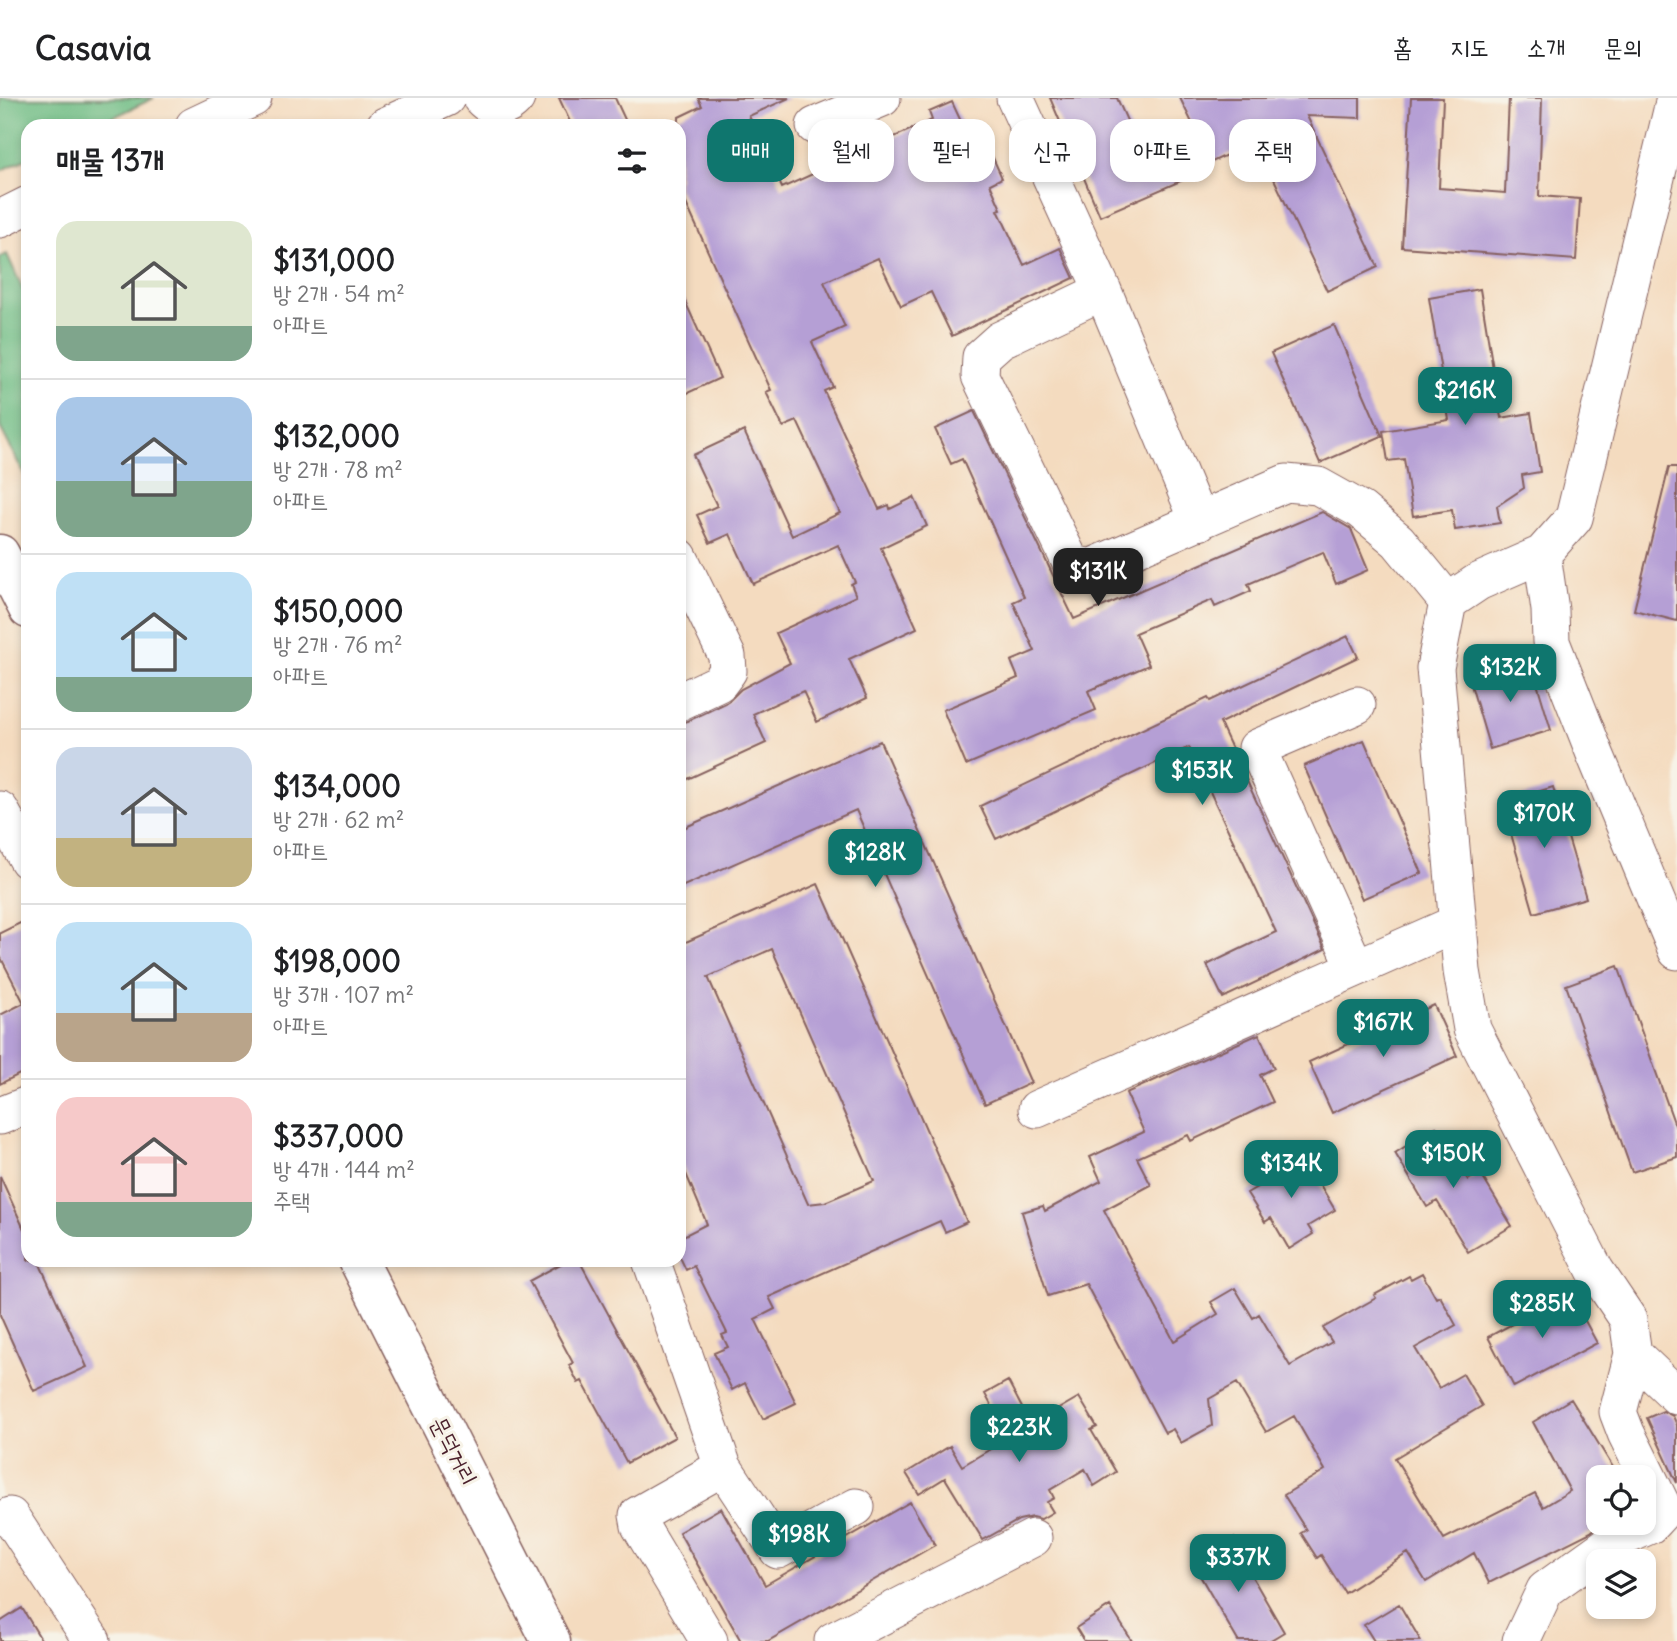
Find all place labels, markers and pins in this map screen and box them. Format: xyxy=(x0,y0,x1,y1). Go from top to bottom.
pin: $216K xyxy=(1416,368,1514,427)
pin: $131K xyxy=(1049,548,1147,608)
pin: $132K xyxy=(1461,644,1559,704)
pin: $153K xyxy=(1153,748,1251,807)
pin: $170K xyxy=(1495,790,1593,850)
pin: $128K xyxy=(826,830,924,889)
pin: $167K xyxy=(1334,1000,1432,1059)
pin: $150K xyxy=(1404,1130,1502,1190)
pin: $134K xyxy=(1242,1140,1340,1200)
pin: $285K xyxy=(1493,1280,1591,1340)
pin: $223K xyxy=(970,1404,1068,1464)
pin: $198K xyxy=(750,1512,848,1571)
pin: $337K xyxy=(1189,1534,1287,1594)

